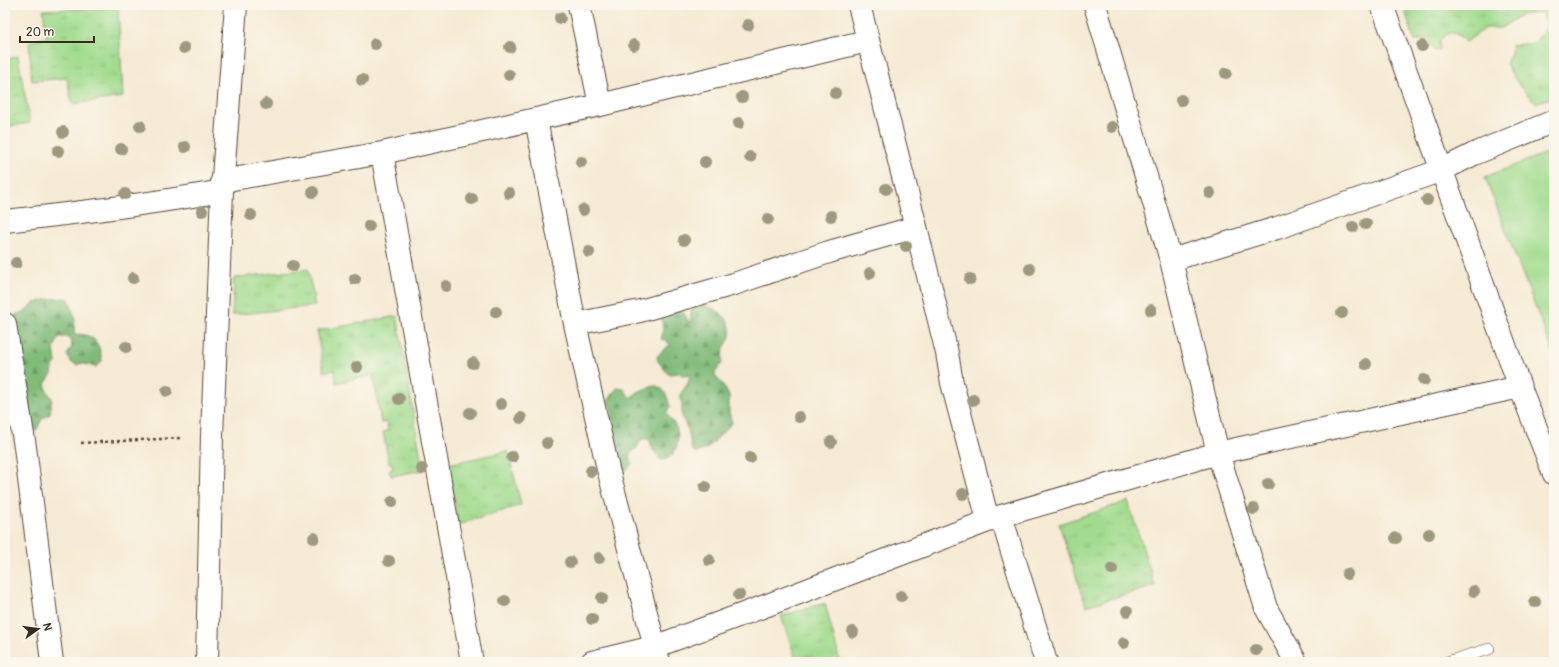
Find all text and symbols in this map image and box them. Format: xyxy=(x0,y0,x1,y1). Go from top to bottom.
scale bar xyxy=(20,18,94,44)
text: 20 m xyxy=(26,25,55,40)
north arrow xyxy=(18,609,58,649)
text: N xyxy=(40,622,55,632)

